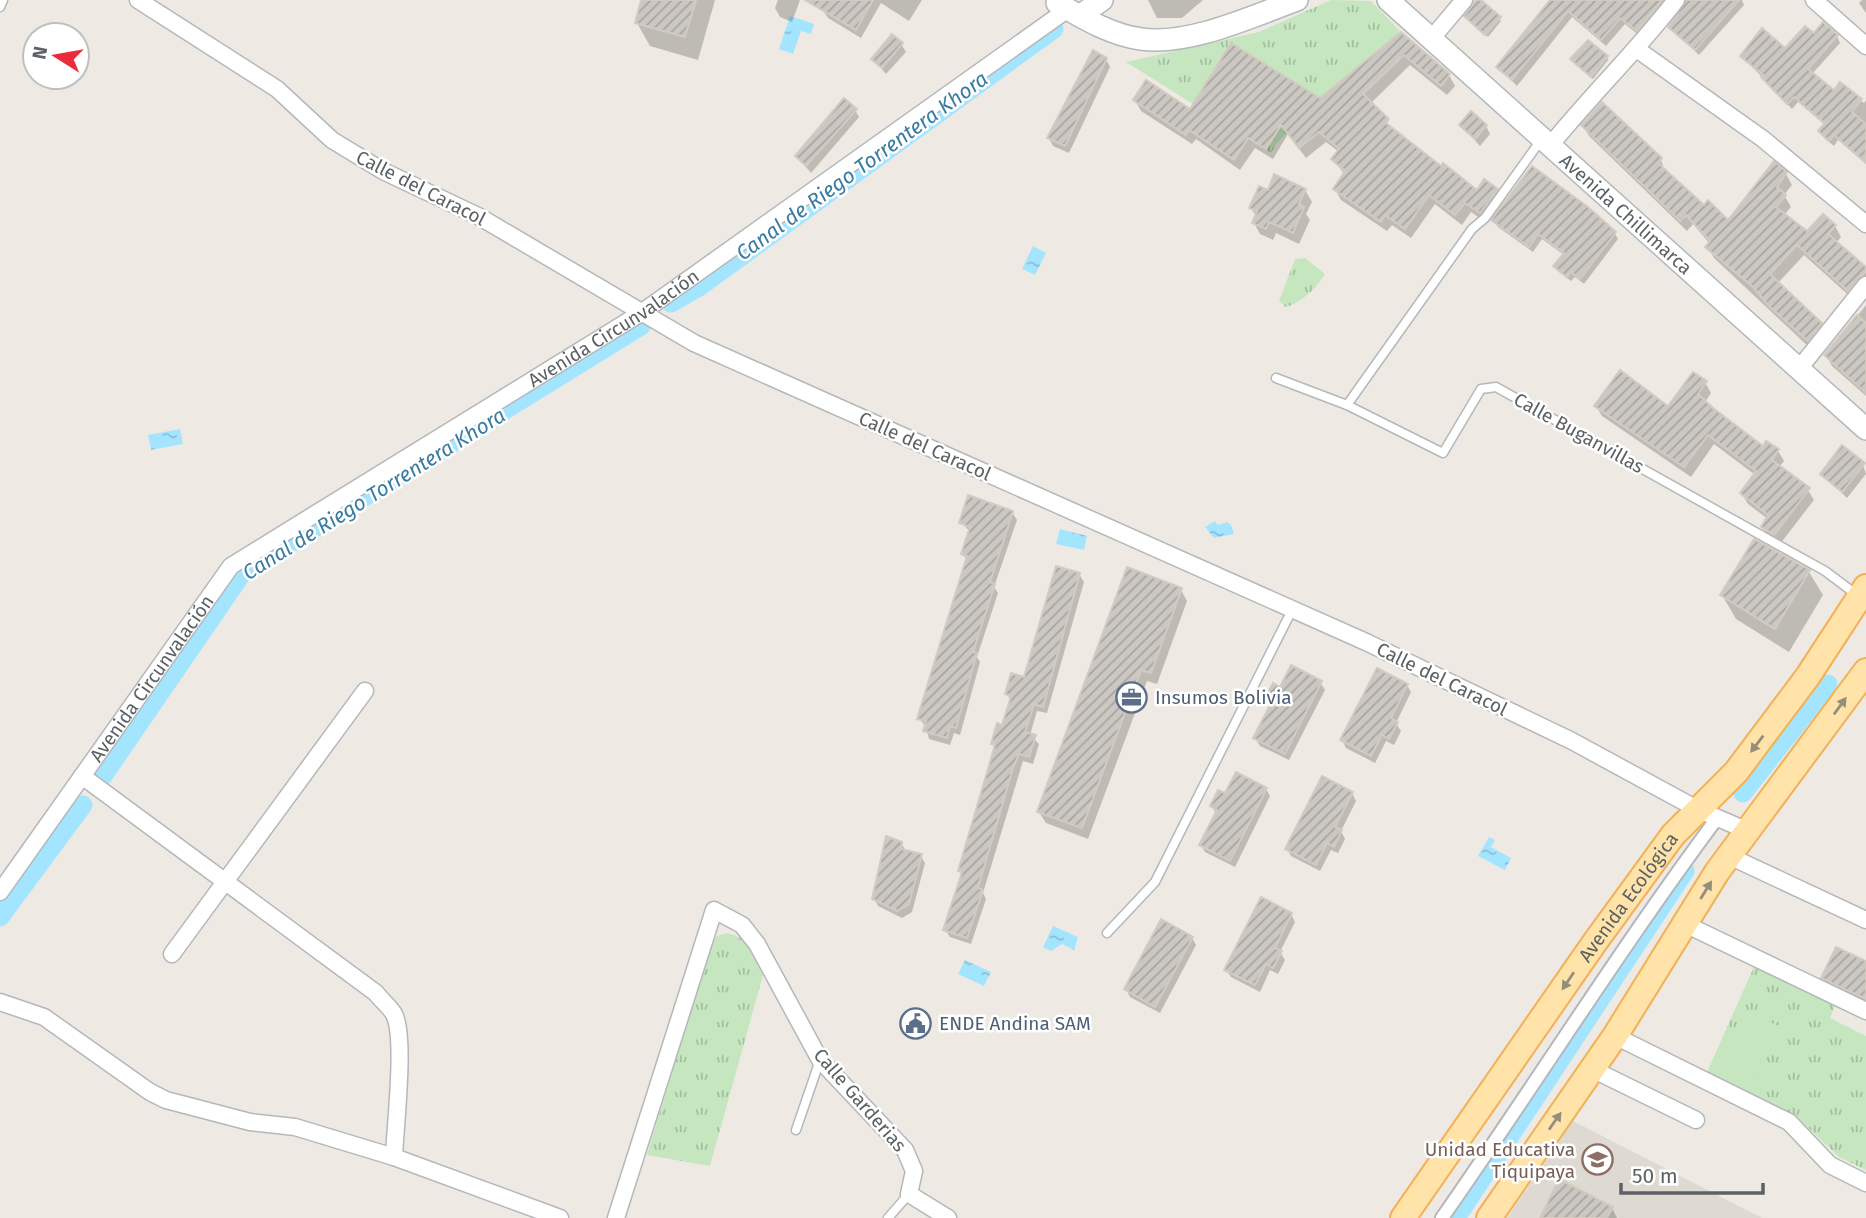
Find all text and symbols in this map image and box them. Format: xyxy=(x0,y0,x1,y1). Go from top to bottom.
north arrow xyxy=(21,21,91,91)
text: N xyxy=(27,44,52,61)
water label: Canal de Riego Torrentera Khora xyxy=(731,66,993,266)
street label: Calle del Caracol xyxy=(352,145,490,231)
street label: Avenida Chillimarca xyxy=(1555,148,1697,279)
street label: Avenida Circunvalación xyxy=(524,264,703,392)
street label: Calle Buganvillas xyxy=(1510,388,1648,478)
water label: Canal de Riego Torrentera Khora xyxy=(238,402,510,586)
street label: Calle del Caracol xyxy=(855,407,995,486)
street label: Avenida Circunvalación xyxy=(84,590,218,766)
street label: Calle del Caracol xyxy=(1373,637,1511,721)
office icon: Insumos Bolivia xyxy=(1115,680,1149,714)
place label: Insumos Bolivia xyxy=(1155,686,1292,709)
one-way arrow xyxy=(1833,697,1847,715)
one-way arrow xyxy=(1750,735,1764,753)
street label: Avenida Ecológica xyxy=(1573,828,1683,966)
one-way arrow xyxy=(1699,880,1712,899)
one-way arrow xyxy=(1562,971,1575,991)
public building icon: ENDE Andina SAM xyxy=(899,1006,933,1040)
place label: ENDE Andina SAM xyxy=(939,1012,1091,1035)
street label: Calle Garderias xyxy=(809,1044,911,1157)
one-way arrow xyxy=(1548,1112,1562,1130)
place label: Unidad Educativa Tiquipaya xyxy=(1425,1138,1575,1183)
school or university icon: Unidad Educativa Tiquipaya xyxy=(1581,1143,1615,1177)
scale bar xyxy=(1621,1152,1763,1196)
text: 50 m xyxy=(1632,1163,1678,1189)

